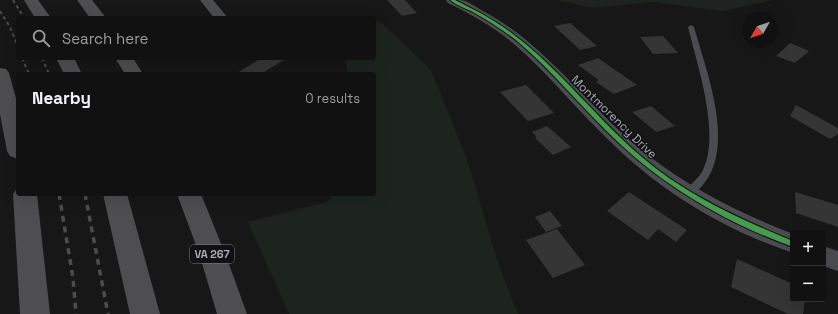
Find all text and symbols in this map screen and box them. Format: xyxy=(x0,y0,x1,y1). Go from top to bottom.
north arrow xyxy=(742,12,778,48)
search box xyxy=(16,16,376,60)
icon: search xyxy=(30,27,52,49)
text: Search here xyxy=(62,29,148,48)
street label: Montmorency Drive xyxy=(568,72,660,162)
text: Nearby xyxy=(32,87,91,109)
text: 0 results xyxy=(305,90,360,107)
map controls xyxy=(790,230,826,302)
button: + xyxy=(790,230,826,266)
road number: VA 267 xyxy=(190,245,234,263)
button: − xyxy=(790,266,826,302)

